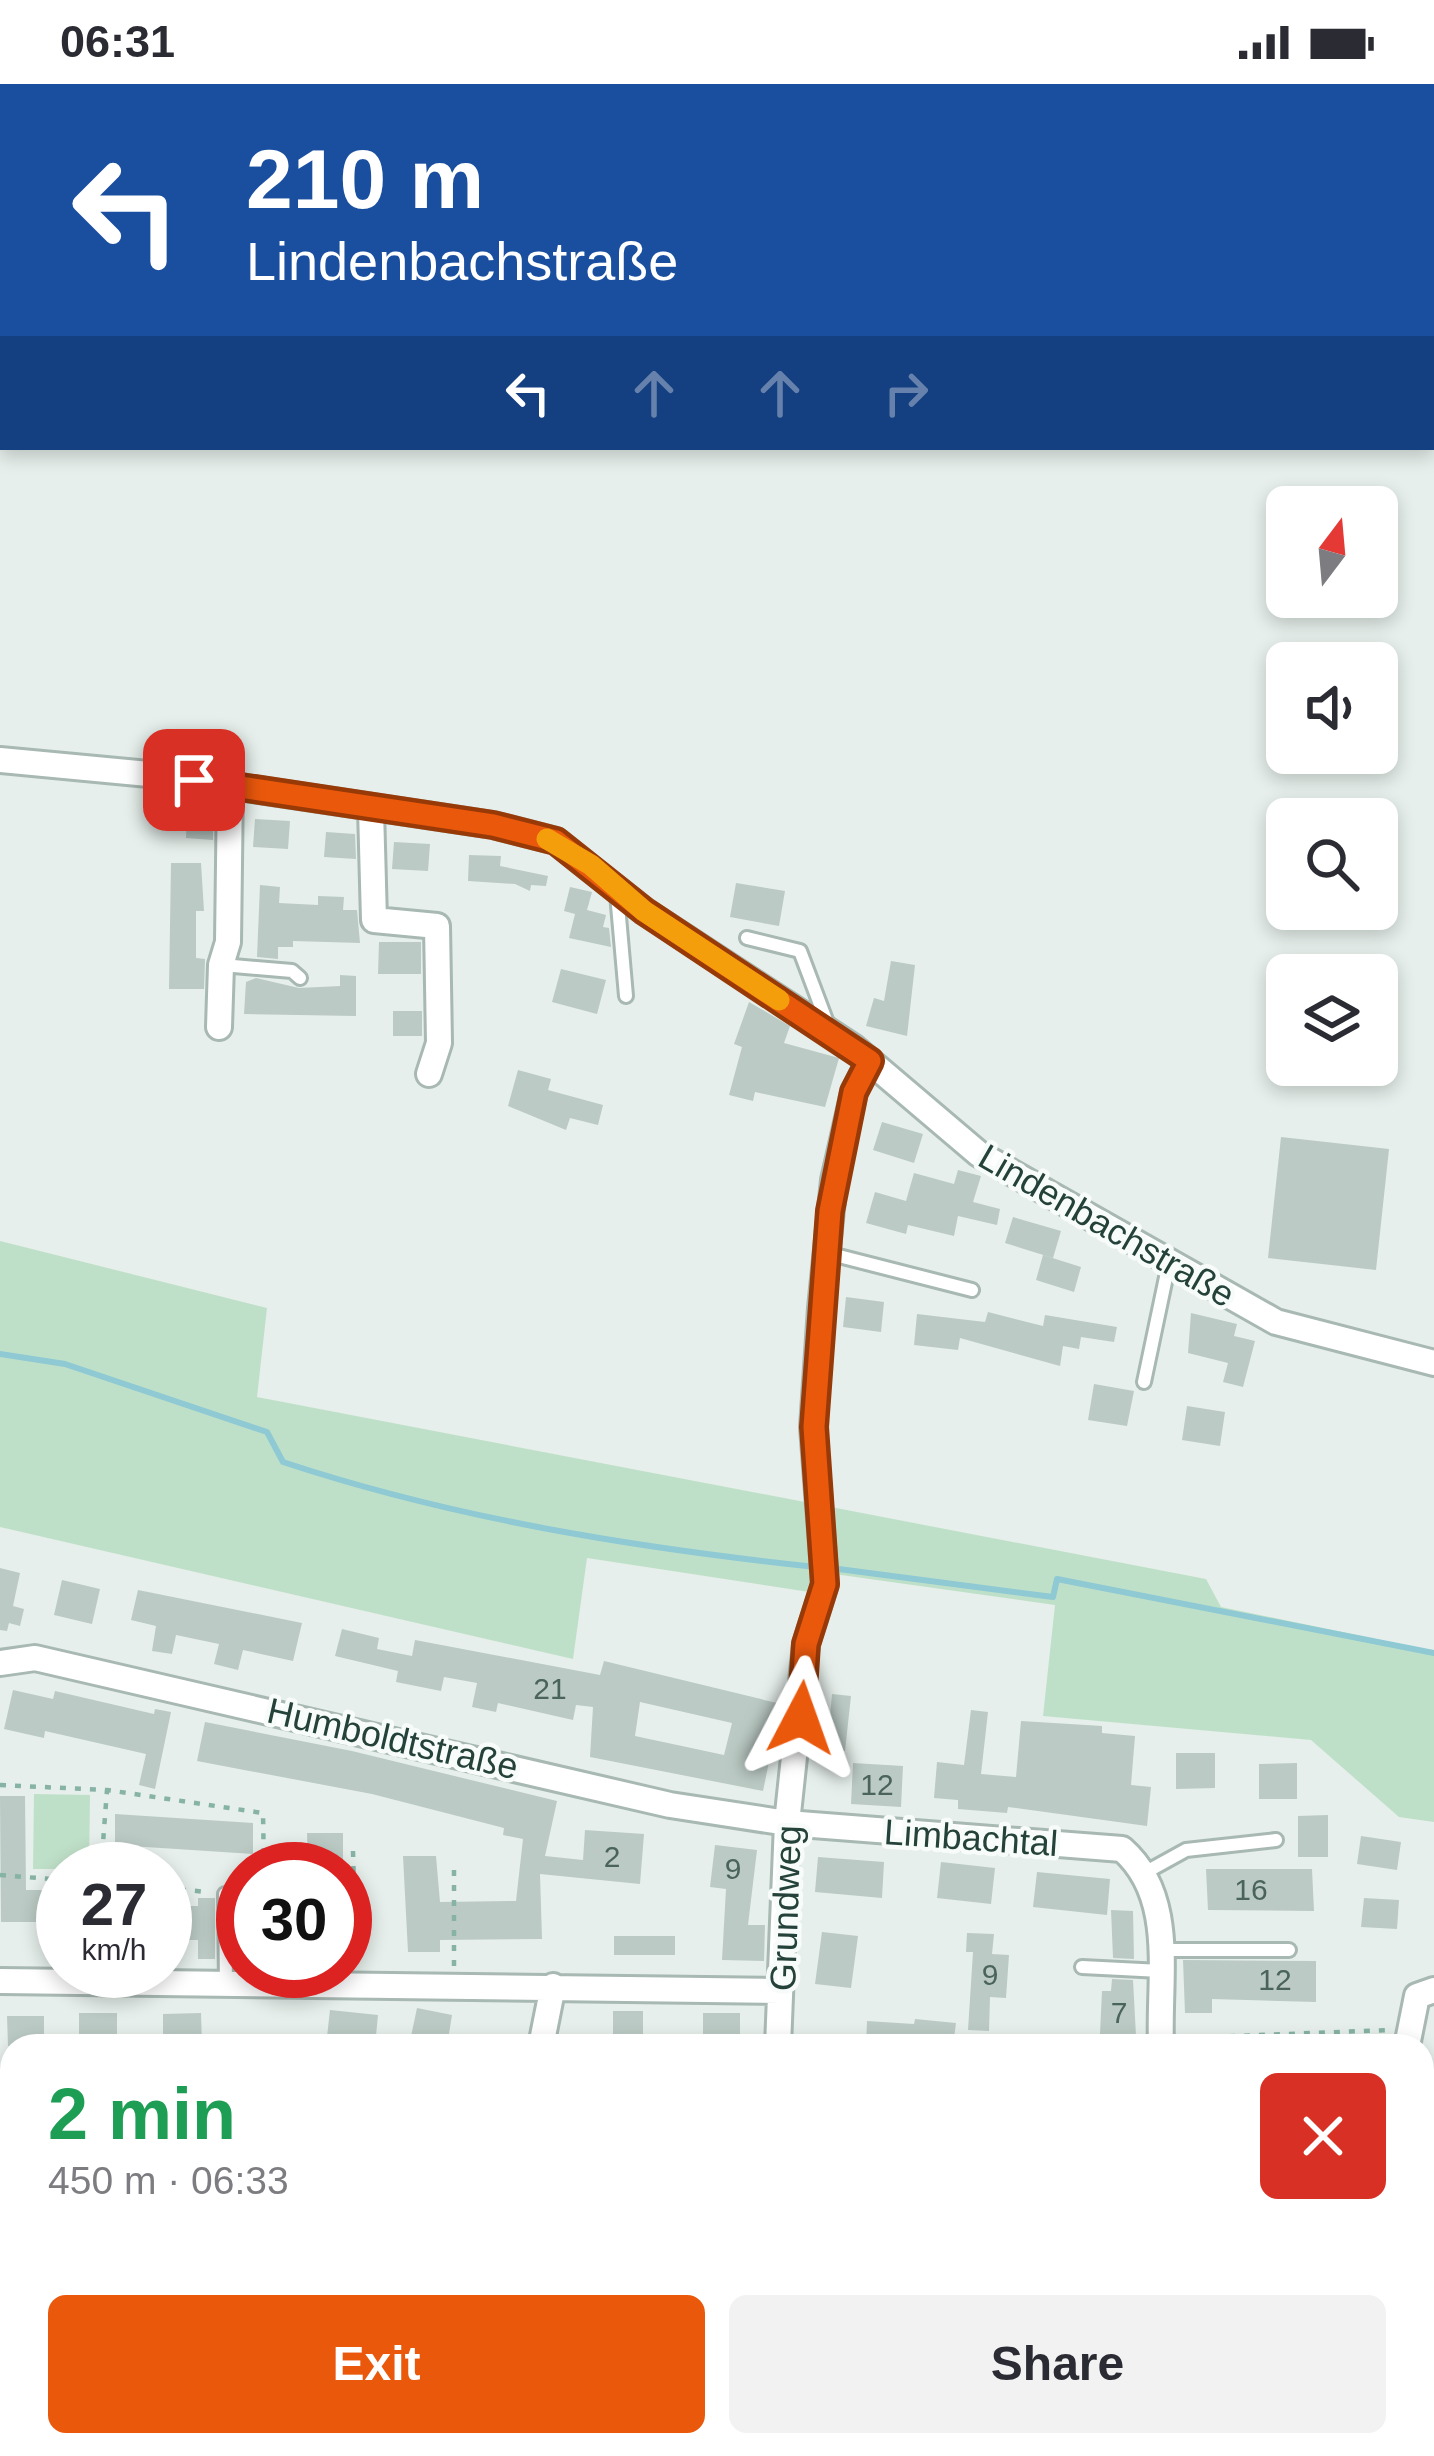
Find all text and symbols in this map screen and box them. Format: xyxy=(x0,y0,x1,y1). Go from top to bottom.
text: 06:31 xyxy=(60,16,175,67)
icon: left xyxy=(48,132,204,288)
text: 210 m xyxy=(246,132,484,226)
text: Lindenbachstraße xyxy=(246,231,678,291)
icon: left xyxy=(495,360,561,426)
icon: ahead xyxy=(621,360,687,426)
icon: ahead xyxy=(747,360,813,426)
icon: right xyxy=(873,360,939,426)
north arrow xyxy=(1266,486,1398,618)
map controls xyxy=(1266,486,1398,1086)
button: sound xyxy=(1266,642,1398,774)
pin xyxy=(143,729,245,831)
icon: arrive xyxy=(161,747,227,813)
button: search xyxy=(1266,798,1398,930)
button: layers xyxy=(1266,954,1398,1086)
street label: Lindenbachstraße xyxy=(972,1136,1242,1315)
position arrow xyxy=(738,1655,864,1781)
house number: 21 xyxy=(533,1672,567,1705)
street label: Humboldtstraße xyxy=(264,1690,522,1787)
house number: 12 xyxy=(860,1768,894,1801)
street label: Limbachtal xyxy=(883,1811,1059,1864)
street label: Grundweg xyxy=(762,1824,809,1992)
house number: 2 xyxy=(604,1840,620,1873)
speed limit sign: 30 xyxy=(216,1842,372,1998)
house number: 9 xyxy=(725,1852,741,1885)
text: 27 xyxy=(81,1871,147,1938)
house number: 16 xyxy=(1234,1873,1268,1906)
text: km/h xyxy=(81,1933,147,1966)
house number: 9 xyxy=(982,1958,998,1991)
house number: 12 xyxy=(1258,1963,1292,1996)
house number: 7 xyxy=(1111,1996,1127,2029)
button: close xyxy=(1260,2073,1386,2199)
text: 2 min xyxy=(48,2074,236,2154)
text: 450 m · 06:33 xyxy=(48,2159,289,2202)
button: Exit xyxy=(48,2295,705,2433)
button: Share xyxy=(729,2295,1386,2433)

